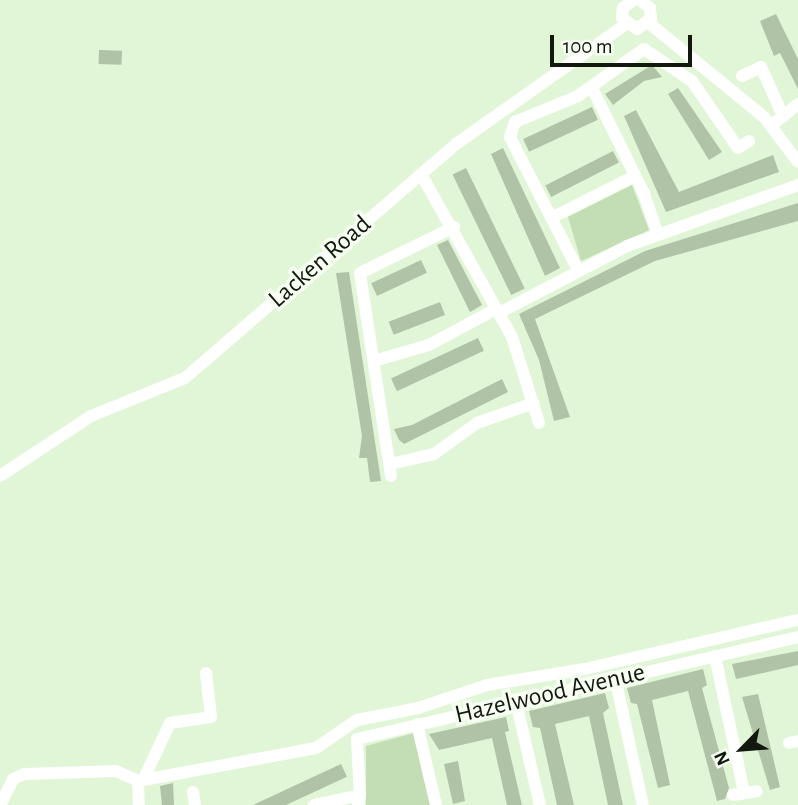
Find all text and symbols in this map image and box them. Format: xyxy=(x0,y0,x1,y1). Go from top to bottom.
scale bar xyxy=(553,21,695,65)
text: 100 m xyxy=(563,36,613,57)
street label: Lacken Road xyxy=(262,209,378,315)
street label: Hazelwood Avenue xyxy=(452,657,648,731)
north arrow xyxy=(707,714,777,784)
text: N xyxy=(711,748,734,768)

